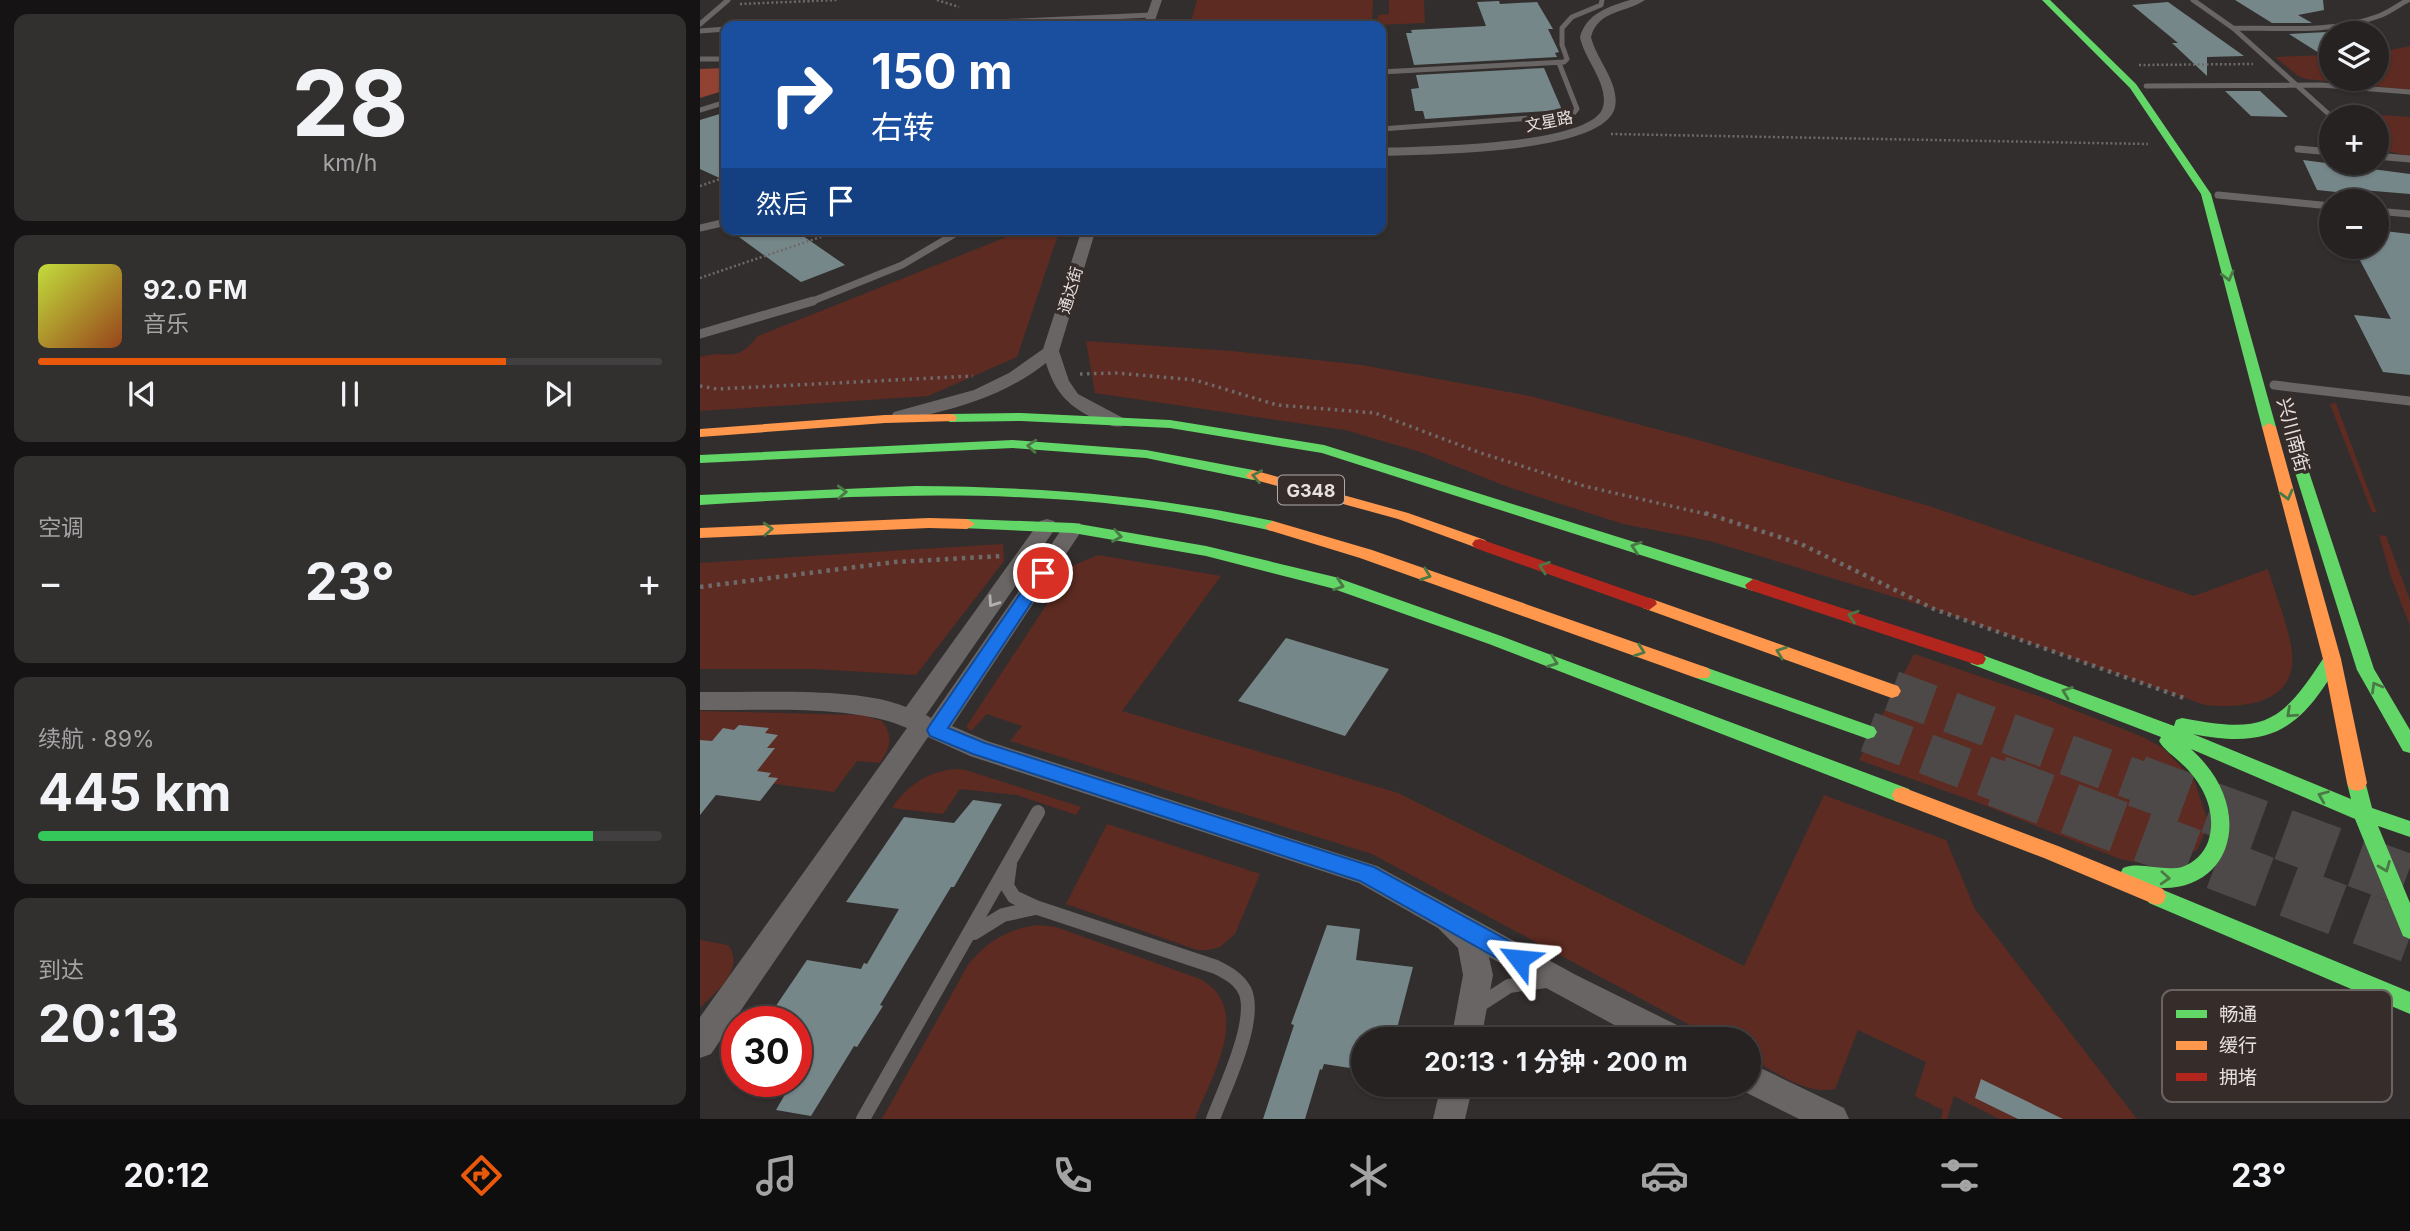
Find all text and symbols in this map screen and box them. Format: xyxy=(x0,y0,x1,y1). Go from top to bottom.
map controls xyxy=(2319,21,2389,259)
button: layers xyxy=(2319,21,2389,91)
text: 150 m xyxy=(871,42,1013,101)
text: 28 xyxy=(292,48,408,158)
icon: right xyxy=(756,49,847,140)
button: + xyxy=(2319,105,2389,175)
street label: 文星路 xyxy=(1524,107,1574,135)
text: 右转 xyxy=(871,108,935,147)
text: km/h xyxy=(323,149,377,177)
icon: arrive xyxy=(822,182,860,220)
text: 然后 xyxy=(756,188,808,219)
button: − xyxy=(2319,189,2389,259)
street label: 通达街 xyxy=(1053,264,1087,316)
one-way arrow xyxy=(2220,270,2234,282)
text: 92.0 FM xyxy=(143,274,247,305)
text: 音乐 xyxy=(143,310,189,338)
icon: previous xyxy=(123,375,161,413)
icon: pause xyxy=(331,375,369,413)
icon: next xyxy=(539,375,577,413)
street label: 兴川南街 xyxy=(2272,395,2314,475)
one-way arrow xyxy=(1027,438,1038,453)
one-way arrow xyxy=(1251,469,1263,484)
road number: G348 xyxy=(1278,476,1344,504)
one-way arrow xyxy=(836,484,847,499)
one-way arrow xyxy=(2279,489,2294,501)
text: 空调 xyxy=(38,514,84,542)
one-way arrow xyxy=(763,521,774,536)
one-way arrow xyxy=(1111,528,1123,543)
one-way arrow xyxy=(1630,541,1642,556)
pin xyxy=(1013,543,1073,603)
text: 23° xyxy=(305,550,395,613)
icon: arrive xyxy=(1024,554,1062,592)
text: − xyxy=(38,559,63,605)
text: + xyxy=(637,559,662,605)
one-way arrow xyxy=(1539,561,1551,575)
one-way arrow xyxy=(1419,567,1431,581)
one-way arrow xyxy=(1332,577,1345,591)
one-way arrow xyxy=(989,594,1002,607)
one-way arrow xyxy=(1847,610,1859,625)
one-way arrow xyxy=(1634,643,1646,657)
one-way arrow xyxy=(1776,646,1788,660)
one-way arrow xyxy=(1546,654,1558,668)
one-way arrow xyxy=(2371,682,2384,695)
one-way arrow xyxy=(2062,687,2074,701)
one-way arrow xyxy=(2286,705,2299,717)
text: 续航 · 89% xyxy=(38,725,155,753)
text: 445 km xyxy=(38,761,232,824)
one-way arrow xyxy=(2318,791,2330,805)
one-way arrow xyxy=(2377,861,2391,873)
one-way arrow xyxy=(2160,870,2171,885)
position arrow xyxy=(1482,922,1556,996)
text: 到达 xyxy=(38,956,84,984)
legend xyxy=(2162,990,2392,1102)
text: 20:13 xyxy=(38,992,179,1055)
text: 畅通 xyxy=(2219,1003,2257,1026)
speed limit sign: 30 xyxy=(721,1006,812,1097)
text: 缓行 xyxy=(2219,1034,2257,1057)
text: 20:13 · 1 分钟 · 200 m xyxy=(1424,1046,1688,1077)
text: 拥堵 xyxy=(2219,1066,2257,1089)
icon: directions xyxy=(457,1151,506,1200)
icon: music xyxy=(752,1151,801,1200)
icon: phone xyxy=(1048,1151,1097,1200)
icon: climate xyxy=(1344,1151,1393,1200)
icon: car xyxy=(1640,1151,1689,1200)
icon: filters xyxy=(1935,1151,1984,1200)
text: 20:12 xyxy=(123,1156,210,1195)
text: 23° xyxy=(2231,1156,2287,1195)

